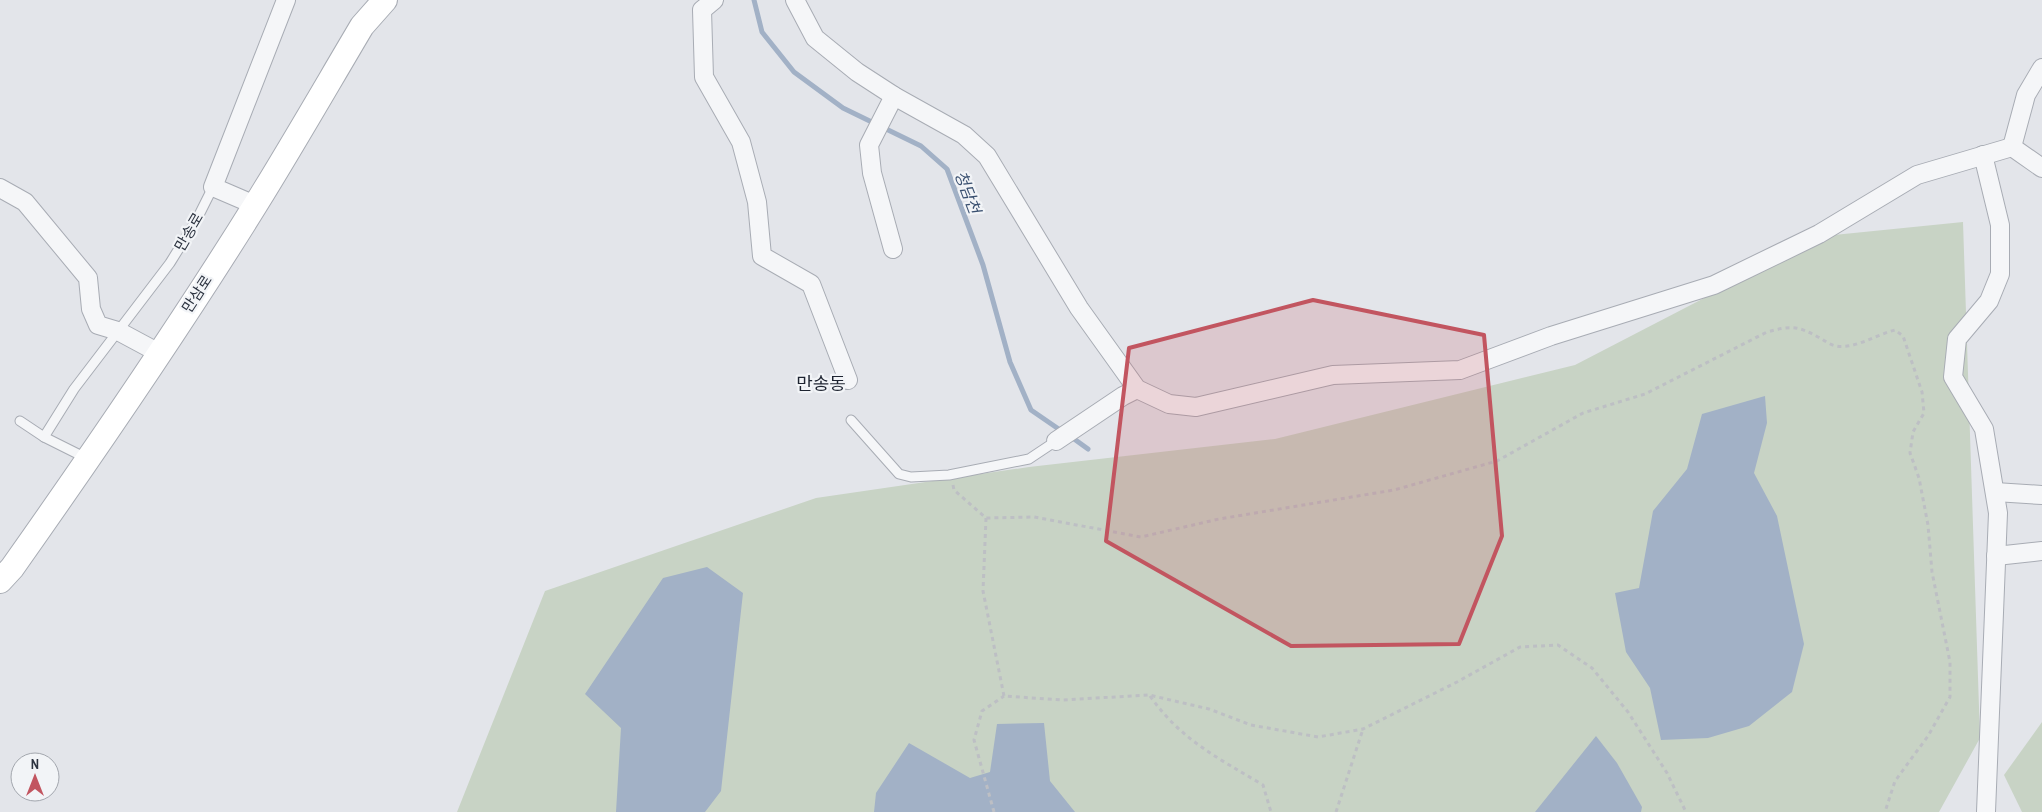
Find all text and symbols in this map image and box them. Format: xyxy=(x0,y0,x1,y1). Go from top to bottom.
water label: 청담천 xyxy=(950,167,987,219)
street label: 만송로 xyxy=(169,209,208,255)
street label: 만삼로 xyxy=(176,271,217,317)
district label: 만송동 xyxy=(796,371,846,396)
north arrow xyxy=(10,752,60,802)
text: N xyxy=(31,755,39,773)

